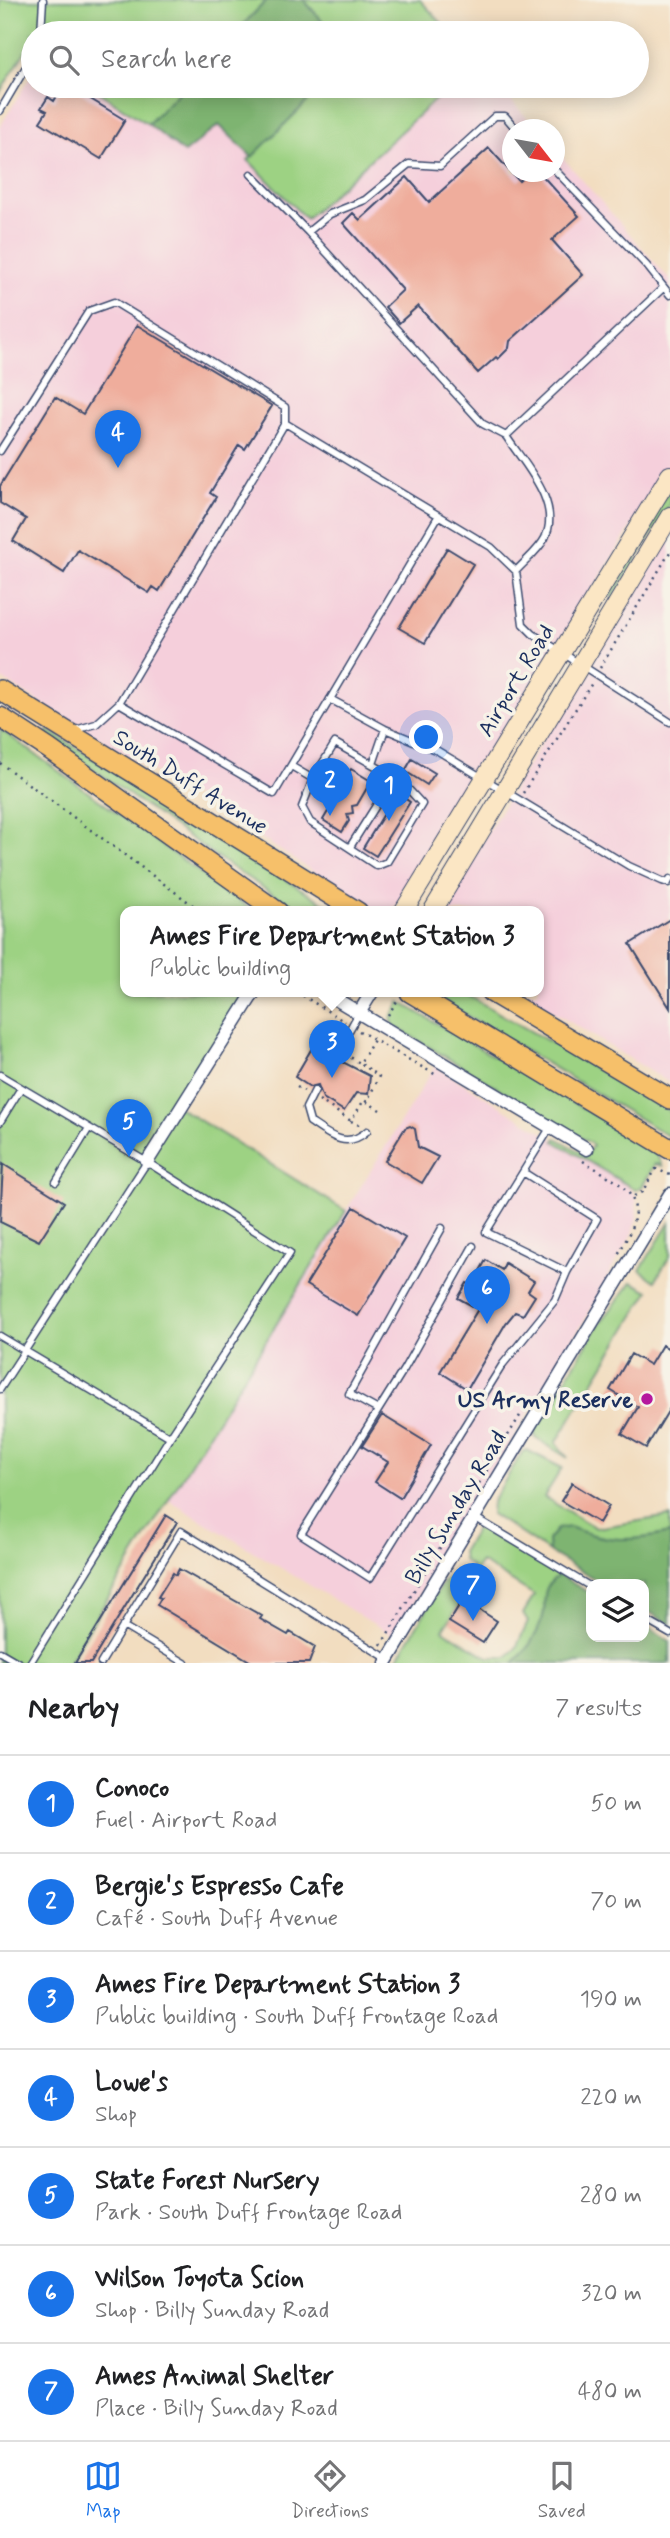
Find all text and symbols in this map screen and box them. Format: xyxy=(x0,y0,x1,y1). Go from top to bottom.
search box xyxy=(21,21,649,98)
icon: search xyxy=(45,41,83,79)
text: Search here xyxy=(101,43,232,77)
north arrow xyxy=(502,119,565,182)
pin: 4 xyxy=(95,410,141,468)
street label: Airport Road xyxy=(471,619,562,743)
your location xyxy=(409,720,443,754)
street label: South Duff Avenue xyxy=(107,723,273,842)
pin: 2 xyxy=(307,758,353,816)
pin: 1 xyxy=(366,763,412,821)
popup xyxy=(120,906,544,997)
text: Ames Fire Department Station 3 xyxy=(149,920,515,954)
text: Public building xyxy=(149,954,291,984)
pin: 3 xyxy=(309,1020,355,1078)
pin: 5 xyxy=(106,1099,152,1157)
pin: 6 xyxy=(464,1266,510,1324)
place label: US Army Reserve xyxy=(458,1386,633,1416)
marker: US Army Reserve xyxy=(639,1391,655,1407)
street label: Billy Sunday Road xyxy=(399,1426,514,1590)
pin: 7 xyxy=(450,1563,496,1621)
map controls xyxy=(586,1579,649,1642)
button: layers xyxy=(586,1579,649,1642)
text: Nearby xyxy=(28,1689,119,1728)
text: 7 results xyxy=(555,1694,642,1724)
text: Conoco xyxy=(95,1772,169,1806)
text: 1 xyxy=(46,1789,56,1819)
text: 50 m xyxy=(591,1789,642,1819)
text: Fuel · Airport Road xyxy=(95,1806,277,1836)
text: Bergie's Espresso Cafe xyxy=(95,1870,344,1904)
text: 2 xyxy=(45,1887,57,1917)
text: 70 m xyxy=(590,1887,642,1917)
text: Café · South Duff Avenue xyxy=(95,1904,338,1934)
text: Ames Fire Department Station 3 xyxy=(95,1968,460,2002)
text: 3 xyxy=(46,1985,56,2015)
text: 190 m xyxy=(580,1985,642,2015)
text: Public building · South Duff Frontage Road xyxy=(95,2002,498,2032)
text: Lowe's xyxy=(95,2066,168,2100)
text: 4 xyxy=(44,2083,58,2113)
text: 220 m xyxy=(580,2083,642,2113)
text: Shop xyxy=(95,2100,137,2130)
text: State Forest Nursery xyxy=(95,2164,319,2198)
text: 5 xyxy=(44,2181,58,2211)
text: 280 m xyxy=(580,2181,642,2211)
text: Park · South Duff Frontage Road xyxy=(95,2198,402,2228)
text: Wilson Toyota Scion xyxy=(95,2262,304,2296)
text: 6 xyxy=(45,2279,57,2309)
text: 320 m xyxy=(581,2279,642,2309)
text: Shop · Billy Sunday Road xyxy=(95,2296,329,2326)
text: Ames Animal Shelter xyxy=(95,2360,334,2394)
text: 7 xyxy=(44,2377,58,2407)
text: 480 m xyxy=(578,2377,642,2407)
text: Place · Billy Sunday Road xyxy=(95,2394,338,2424)
tab: Map xyxy=(84,2457,122,2524)
tab: Directions xyxy=(291,2457,369,2524)
tab: Saved xyxy=(538,2457,586,2524)

